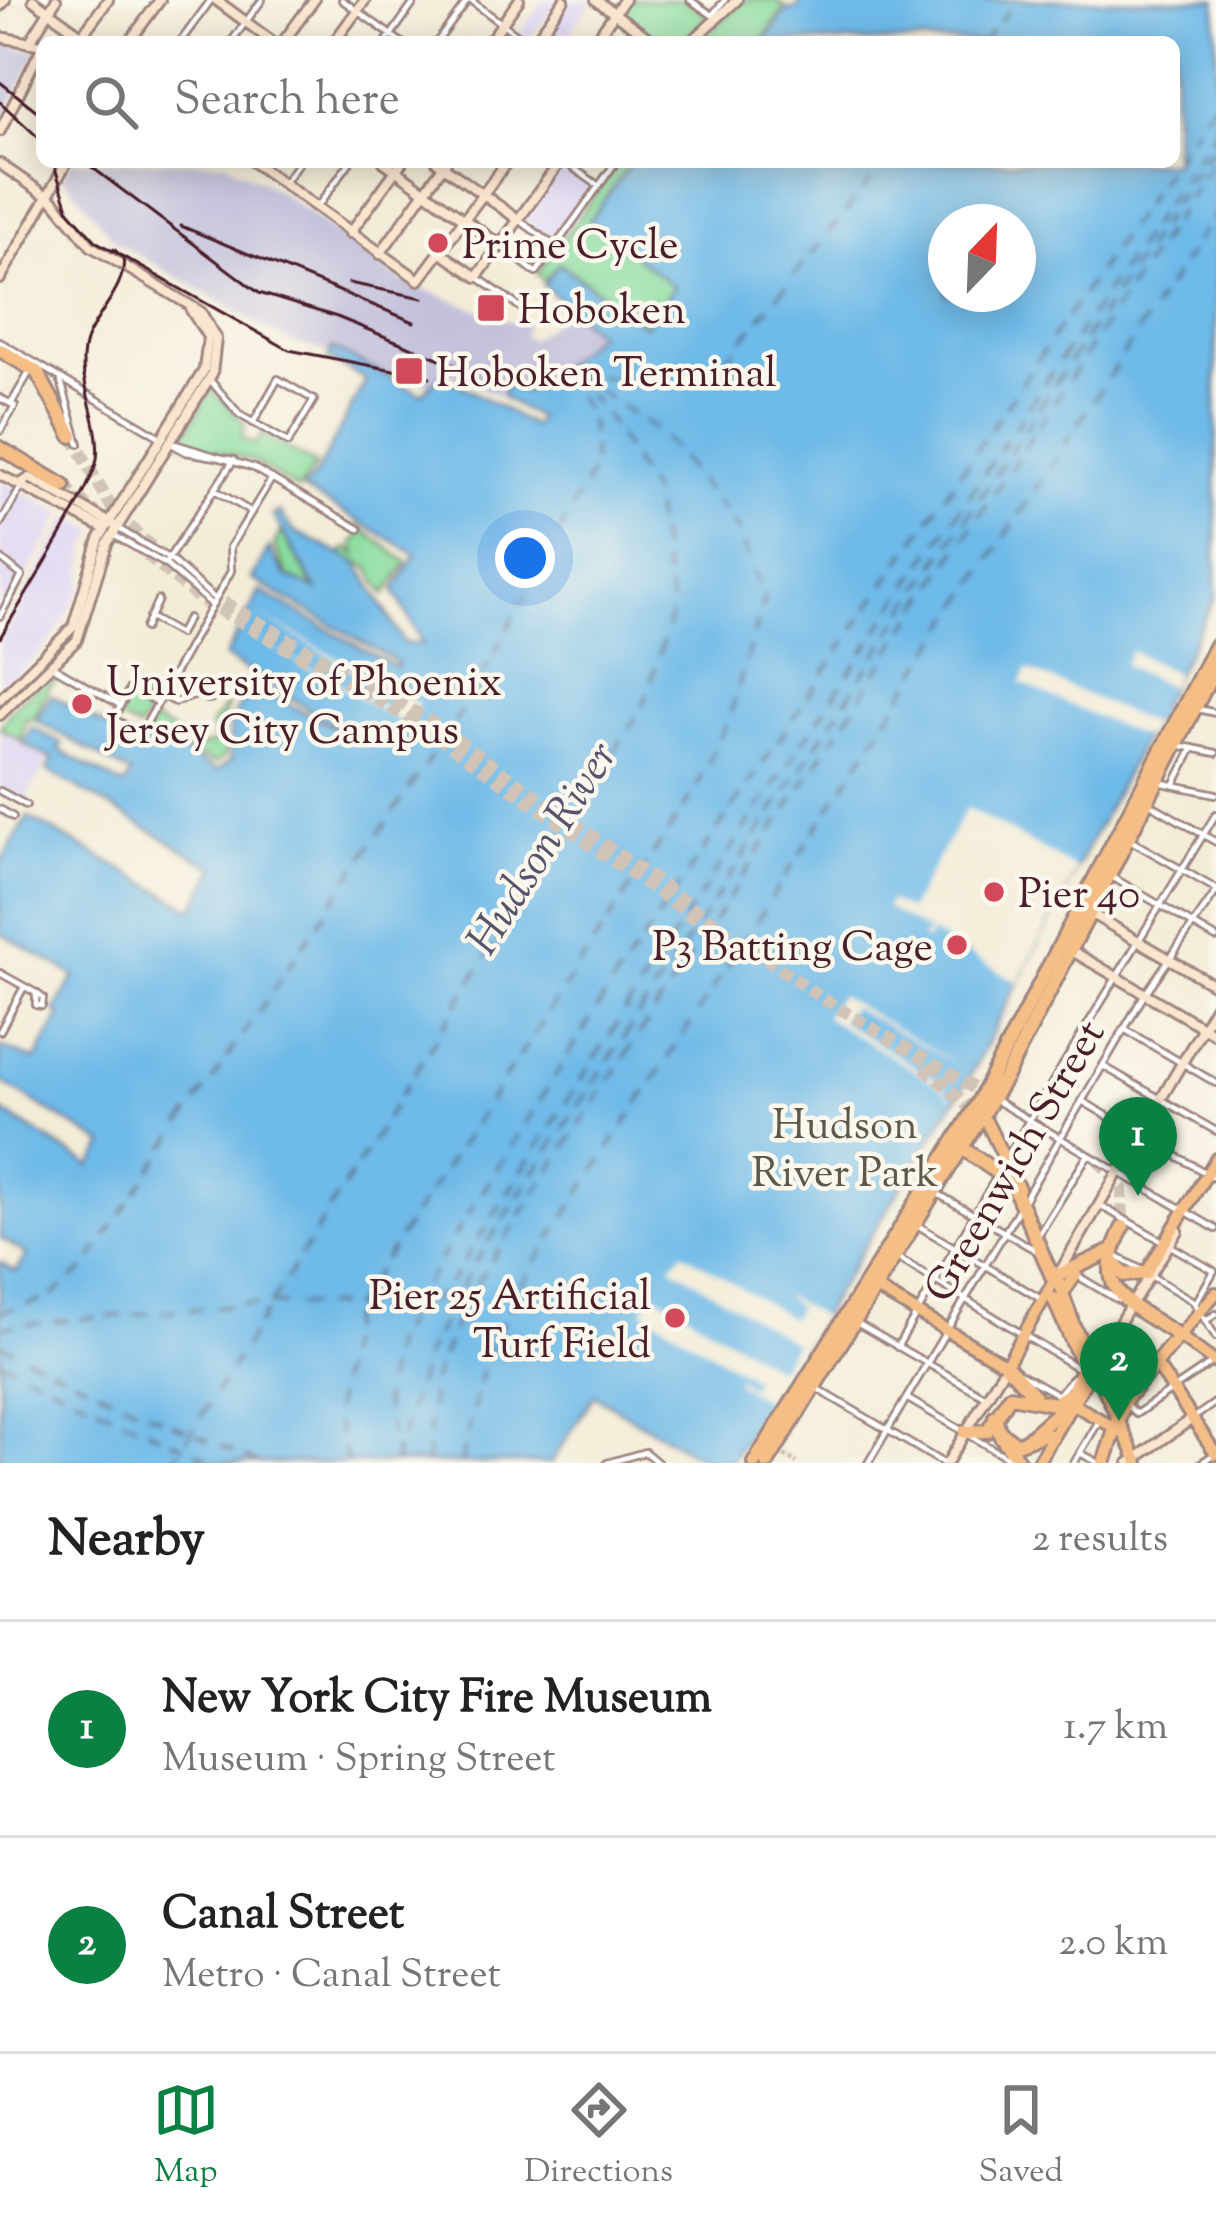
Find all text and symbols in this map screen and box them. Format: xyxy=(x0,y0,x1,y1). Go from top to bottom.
search box xyxy=(36,36,1180,168)
icon: search xyxy=(78,69,144,135)
text: Search here xyxy=(174,70,400,135)
north arrow xyxy=(928,204,1036,312)
place label: Prime Cycle xyxy=(462,218,679,278)
marker: Prime Cycle xyxy=(425,230,451,256)
place label: Hoboken xyxy=(518,283,686,343)
marker: Hoboken xyxy=(475,292,507,324)
place label: Hoboken Terminal xyxy=(436,346,777,406)
marker: Hoboken Terminal xyxy=(393,355,425,387)
your location xyxy=(495,528,555,588)
place label: University of Phoenix Jersey City Campus xyxy=(104,655,502,763)
marker: University of Phoenix Jersey City Campus xyxy=(69,691,95,717)
water label: Hudson River xyxy=(453,730,636,969)
place label: Pier 40 xyxy=(1018,867,1140,927)
marker: Pier 40 xyxy=(981,879,1007,905)
place label: P3 Batting Cage xyxy=(652,920,933,980)
marker: P3 Batting Cage xyxy=(944,932,970,958)
street label: Greenwich Street xyxy=(912,1010,1123,1315)
pin: 1 xyxy=(1099,1097,1177,1196)
park label: Hudson River Park xyxy=(751,1098,939,1206)
place label: Pier 25 Artificial Turf Field xyxy=(369,1269,651,1377)
marker: Pier 25 Artificial Turf Field xyxy=(662,1305,688,1331)
pin: 2 xyxy=(1080,1322,1158,1421)
text: Nearby xyxy=(48,1505,205,1578)
text: 2 results xyxy=(1032,1513,1168,1569)
text: New York City Fire Museum xyxy=(162,1668,712,1733)
text: 1 xyxy=(80,1701,94,1757)
text: 1.7 km xyxy=(1064,1701,1168,1757)
text: Museum · Spring Street xyxy=(162,1733,556,1789)
text: Canal Street xyxy=(162,1884,404,1949)
text: 2 xyxy=(78,1917,96,1973)
text: 2.0 km xyxy=(1059,1917,1168,1973)
text: Metro · Canal Street xyxy=(162,1949,501,2005)
tab: Map xyxy=(153,2077,219,2197)
tab: Directions xyxy=(524,2077,673,2197)
tab: Saved xyxy=(979,2077,1063,2197)

